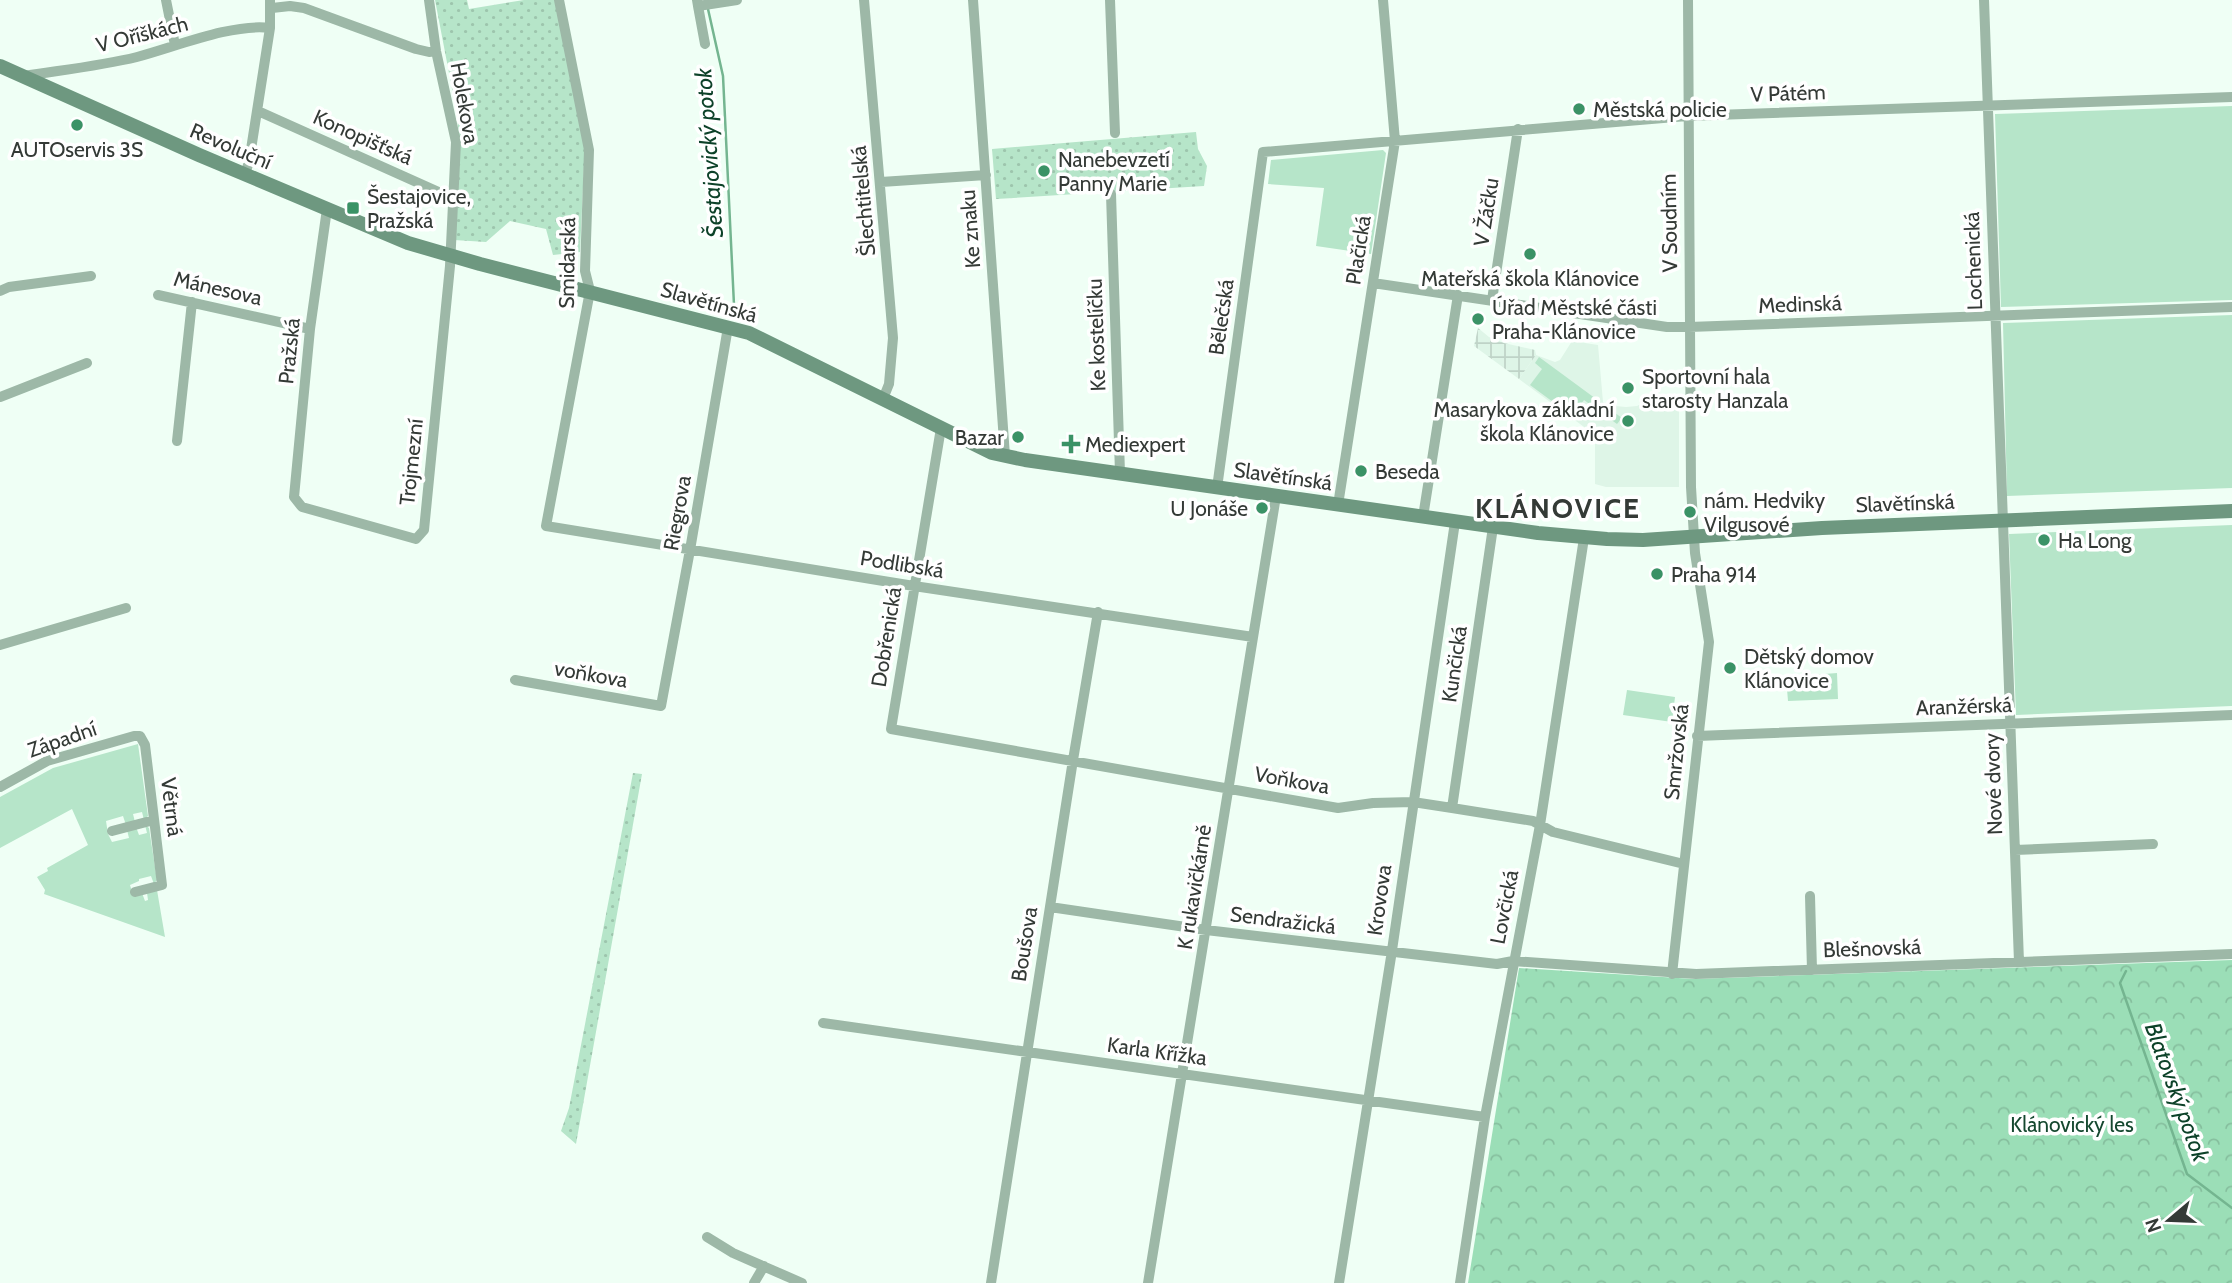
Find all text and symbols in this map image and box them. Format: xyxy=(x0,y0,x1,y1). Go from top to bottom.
street label: V Oříškách xyxy=(93,11,191,57)
street label: Holekova xyxy=(446,60,484,146)
water label: Šestajovický potok xyxy=(688,66,729,239)
street label: V Pátém xyxy=(1750,79,1826,107)
place label: Městská policie xyxy=(1593,97,1727,122)
marker: Městská policie xyxy=(1571,101,1587,117)
street label: Konopišťská xyxy=(309,104,417,170)
marker: AUTOservis 3S xyxy=(69,117,85,133)
street label: Revoluční xyxy=(186,118,276,175)
place label: AUTOservis 3S xyxy=(11,137,143,162)
street label: Šlechtitelská xyxy=(846,145,880,257)
place label: Nanebevzetí Panny Marie xyxy=(1058,147,1170,196)
marker: Nanebevzetí Panny Marie xyxy=(1036,163,1052,179)
street label: V Soudním xyxy=(1656,173,1682,273)
street label: V Žáčku xyxy=(1467,176,1504,248)
place label: Šestajovice, Pražská xyxy=(367,184,471,233)
street label: Ke znaku xyxy=(955,189,985,269)
marker: Šestajovice, Pražská xyxy=(345,200,361,216)
street label: Lochenická xyxy=(1959,211,1987,311)
street label: Plačická xyxy=(1340,214,1376,286)
street label: Smidarská xyxy=(554,217,580,309)
marker: Mateřská škola Klánovice xyxy=(1522,246,1538,262)
street label: Mánesova xyxy=(171,266,265,310)
place label: Mateřská škola Klánovice xyxy=(1421,266,1639,291)
street label: Slavětínská xyxy=(658,276,760,328)
street label: Bělečská xyxy=(1203,277,1239,357)
street label: Ke kostelíčku xyxy=(1082,278,1110,392)
street label: Medinská xyxy=(1758,290,1842,318)
place label: Úřad Městské části Praha-Klánovice xyxy=(1492,295,1657,344)
marker: Úřad Městské části Praha-Klánovice xyxy=(1470,311,1486,327)
street label: Pražská xyxy=(273,317,305,385)
place label: Sportovní hala starosty Hanzala xyxy=(1642,364,1788,413)
marker: Sportovní hala starosty Hanzala xyxy=(1620,380,1636,396)
place label: Masarykova základní škola Klánovice xyxy=(1433,397,1615,446)
marker: Masarykova základní škola Klánovice xyxy=(1620,413,1636,429)
street label: Trojmezní xyxy=(394,417,429,507)
place label: Bazar xyxy=(955,425,1004,450)
marker: Bazar xyxy=(1010,429,1026,445)
place label: Mediexpert xyxy=(1085,432,1185,457)
marker: Mediexpert xyxy=(1063,436,1079,452)
street label: Slavětínská xyxy=(1232,457,1334,495)
place label: Beseda xyxy=(1375,459,1439,484)
marker: Beseda xyxy=(1353,463,1369,479)
street label: Riegrova xyxy=(658,473,696,553)
place label: nám. Hedviky Vilgusové xyxy=(1704,488,1825,537)
street label: Slavětínská xyxy=(1855,489,1955,517)
district label: KLÁNOVICE xyxy=(1475,491,1641,525)
place label: U Jonáše xyxy=(1170,496,1248,521)
marker: U Jonáše xyxy=(1254,500,1270,516)
marker: nám. Hedviky Vilgusové xyxy=(1682,504,1698,520)
place label: Ha Long xyxy=(2058,528,2132,553)
marker: Ha Long xyxy=(2036,532,2052,548)
street label: Podlibská xyxy=(859,545,945,583)
place label: Praha 914 xyxy=(1671,562,1757,587)
marker: Praha 914 xyxy=(1649,566,1665,582)
street label: Dobřenická xyxy=(866,585,906,689)
street label: Kunčická xyxy=(1436,624,1472,704)
place label: Dětský domov Klánovice xyxy=(1744,644,1875,693)
street label: voňkova xyxy=(552,655,630,693)
marker: Dětský domov Klánovice xyxy=(1722,660,1738,676)
street label: Aranžérská xyxy=(1915,692,2013,720)
street label: Smržovská xyxy=(1659,703,1693,801)
street label: Západní xyxy=(24,715,100,762)
street label: Nové dvory xyxy=(1979,732,2007,835)
street label: Voňkova xyxy=(1253,761,1331,799)
street label: Větrná xyxy=(156,776,188,838)
street label: K rukavičkárně xyxy=(1172,823,1216,951)
street label: Krovova xyxy=(1362,863,1396,937)
street label: Lovčická xyxy=(1485,868,1523,946)
street label: Sendražická xyxy=(1229,901,1337,939)
street label: Boušova xyxy=(1006,905,1042,983)
street label: Blešnovská xyxy=(1823,934,1921,962)
water label: Blatovský potok xyxy=(2139,1019,2215,1166)
street label: Karla Křížka xyxy=(1105,1032,1209,1070)
park label: Klánovický les xyxy=(2010,1112,2134,1137)
north arrow xyxy=(2134,1185,2204,1255)
text: N xyxy=(2140,1215,2166,1235)

